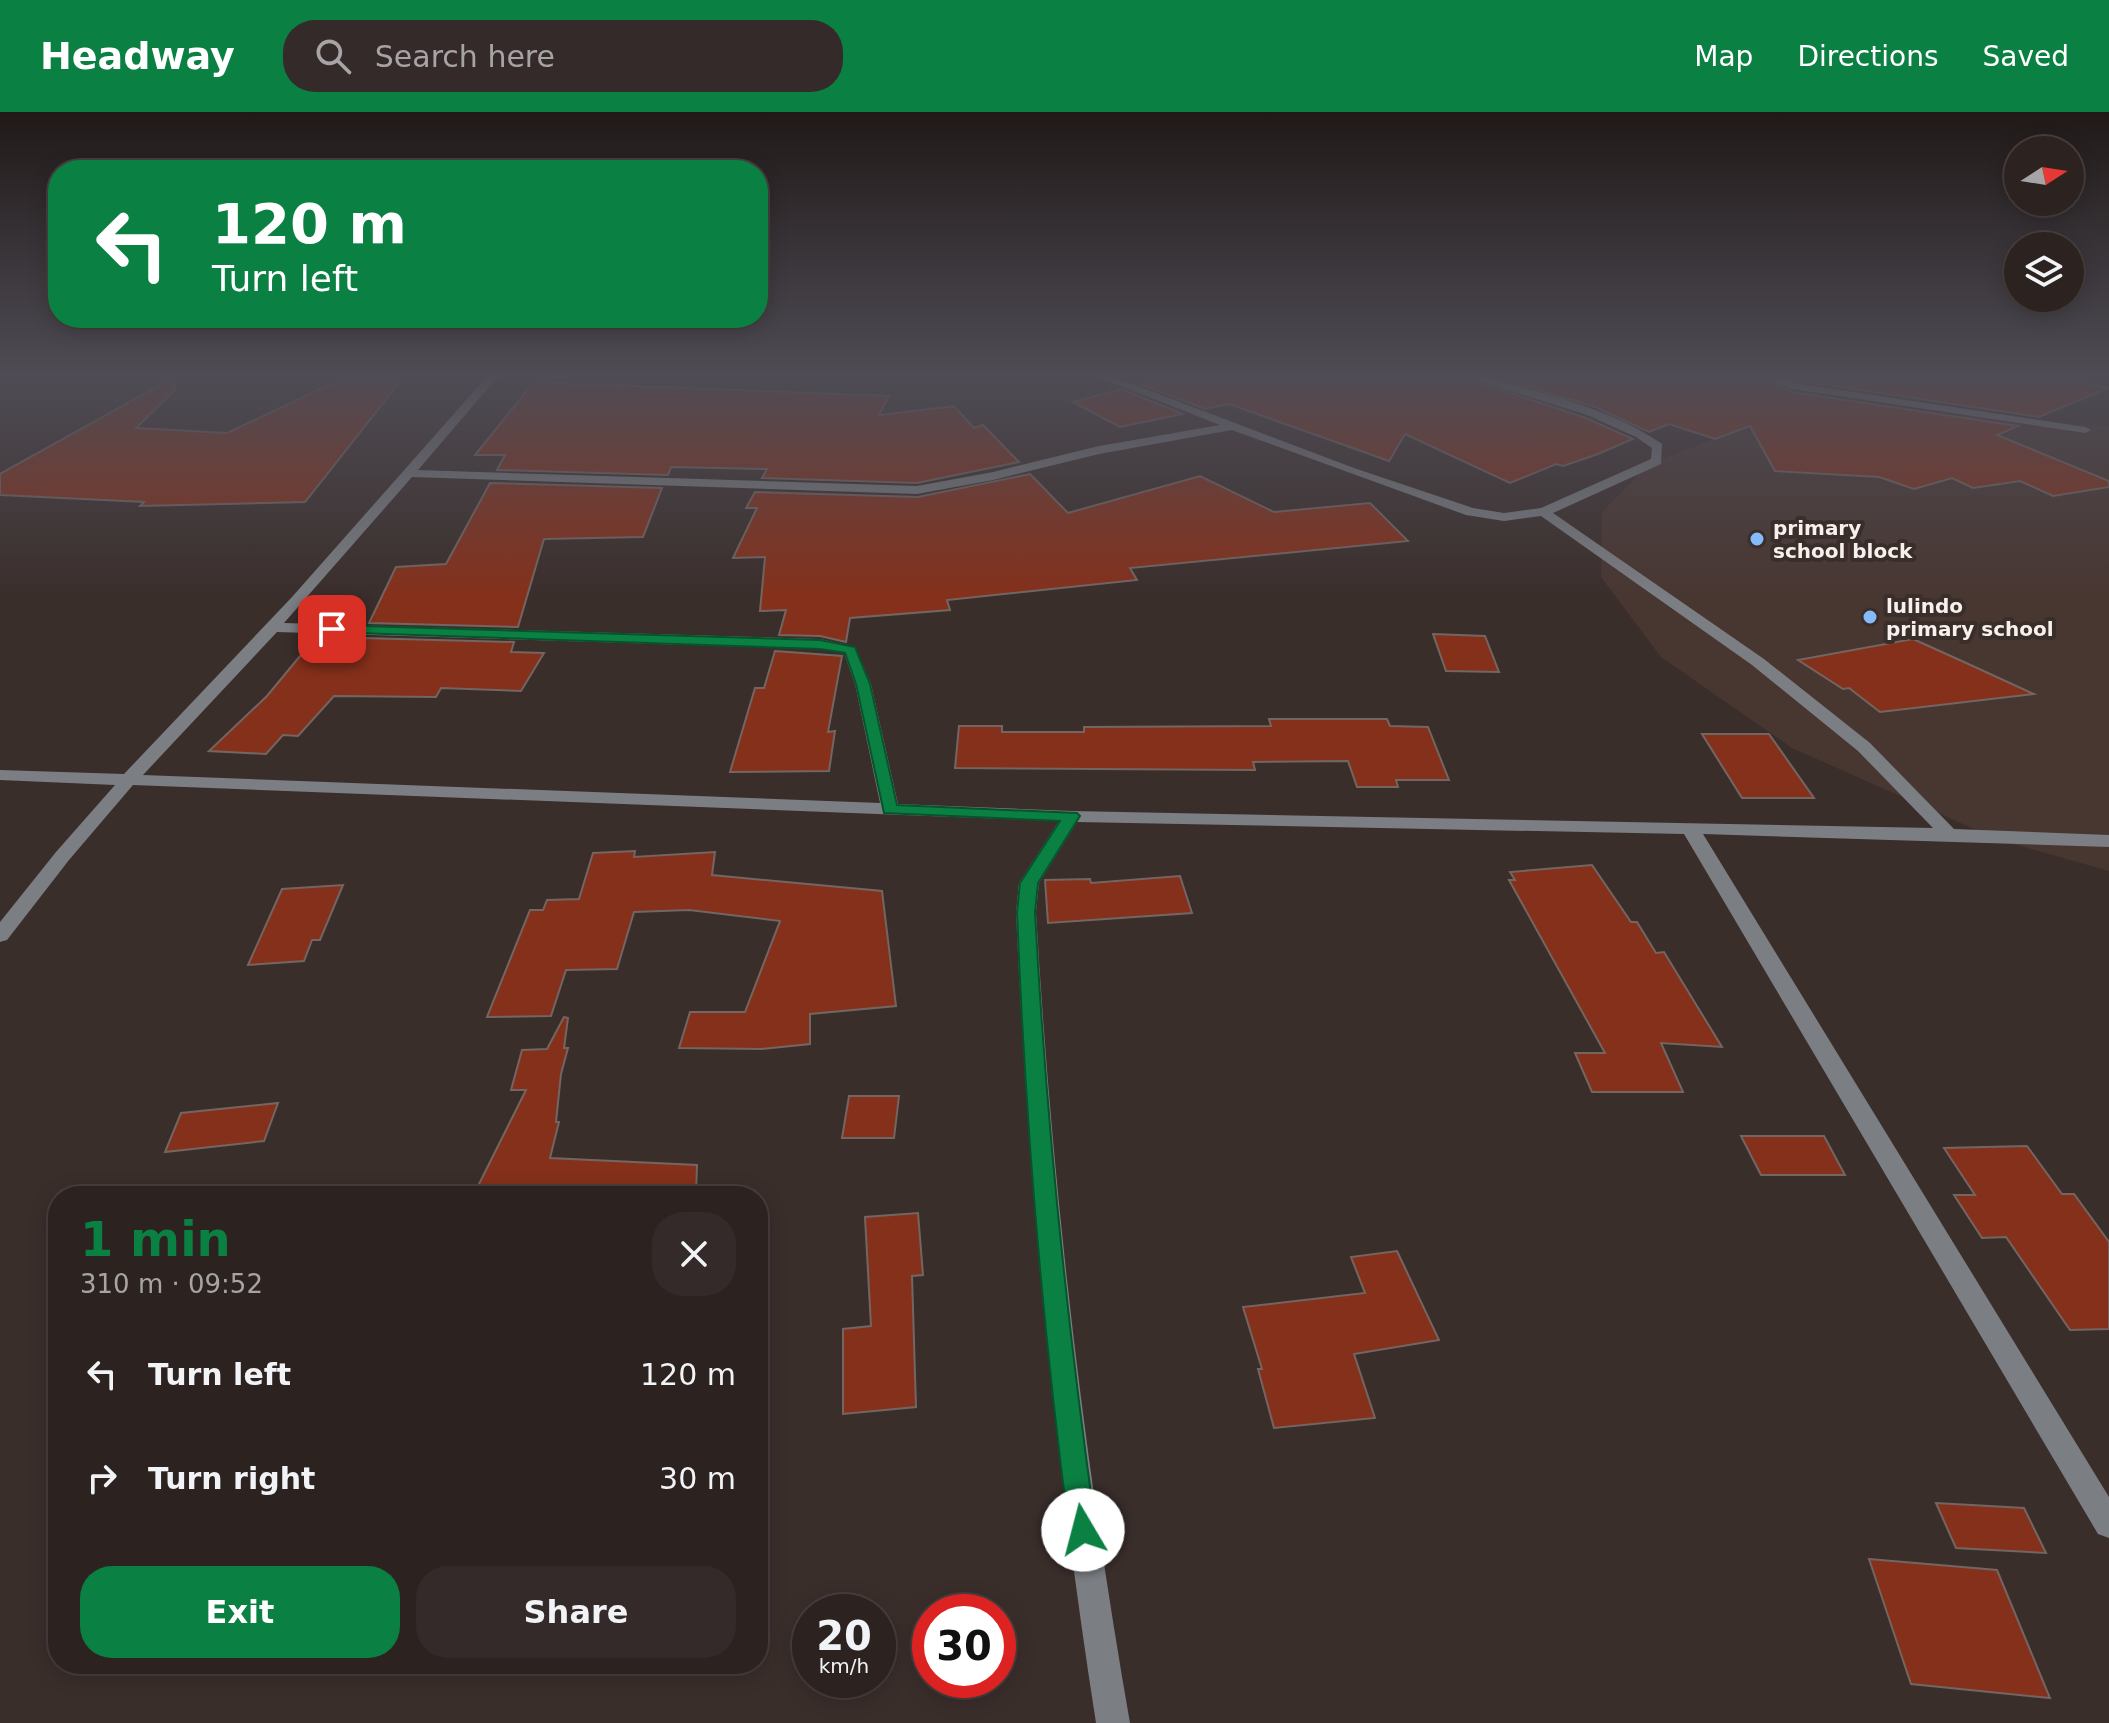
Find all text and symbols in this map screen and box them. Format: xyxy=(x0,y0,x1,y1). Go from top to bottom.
search box xyxy=(283,20,843,92)
text: Headway xyxy=(40,34,235,78)
icon: search xyxy=(311,34,355,78)
text: Search here xyxy=(375,39,555,74)
text: Map xyxy=(1694,40,1753,73)
text: Directions xyxy=(1797,40,1938,73)
text: Saved xyxy=(1982,40,2069,73)
north arrow xyxy=(2004,136,2084,216)
map controls xyxy=(2004,136,2084,312)
text: 120 m xyxy=(212,191,407,256)
icon: left xyxy=(80,192,184,296)
button: layers xyxy=(2004,232,2084,312)
text: Turn left xyxy=(212,258,358,299)
place label: primary school block xyxy=(1773,516,1913,563)
marker: primary school block xyxy=(1748,530,1766,548)
place label: lulindo primary school xyxy=(1886,594,2054,641)
pin xyxy=(298,595,366,663)
icon: arrive xyxy=(310,607,354,651)
marker: lulindo primary school xyxy=(1861,608,1879,626)
text: 1 min xyxy=(80,1211,231,1267)
button: close xyxy=(652,1212,736,1296)
text: 310 m · 09:52 xyxy=(80,1269,263,1299)
icon: left xyxy=(80,1352,124,1396)
text: Turn left xyxy=(148,1357,291,1392)
text: 120 m xyxy=(640,1357,736,1392)
icon: right xyxy=(80,1456,124,1500)
text: Turn right xyxy=(148,1461,315,1496)
text: 30 m xyxy=(659,1461,736,1496)
position arrow xyxy=(1041,1488,1125,1572)
button: Exit xyxy=(80,1566,400,1658)
button: Share xyxy=(416,1566,736,1658)
speed limit sign: 30 xyxy=(912,1594,1016,1698)
text: 20 xyxy=(816,1613,872,1659)
text: km/h xyxy=(819,1654,869,1678)

